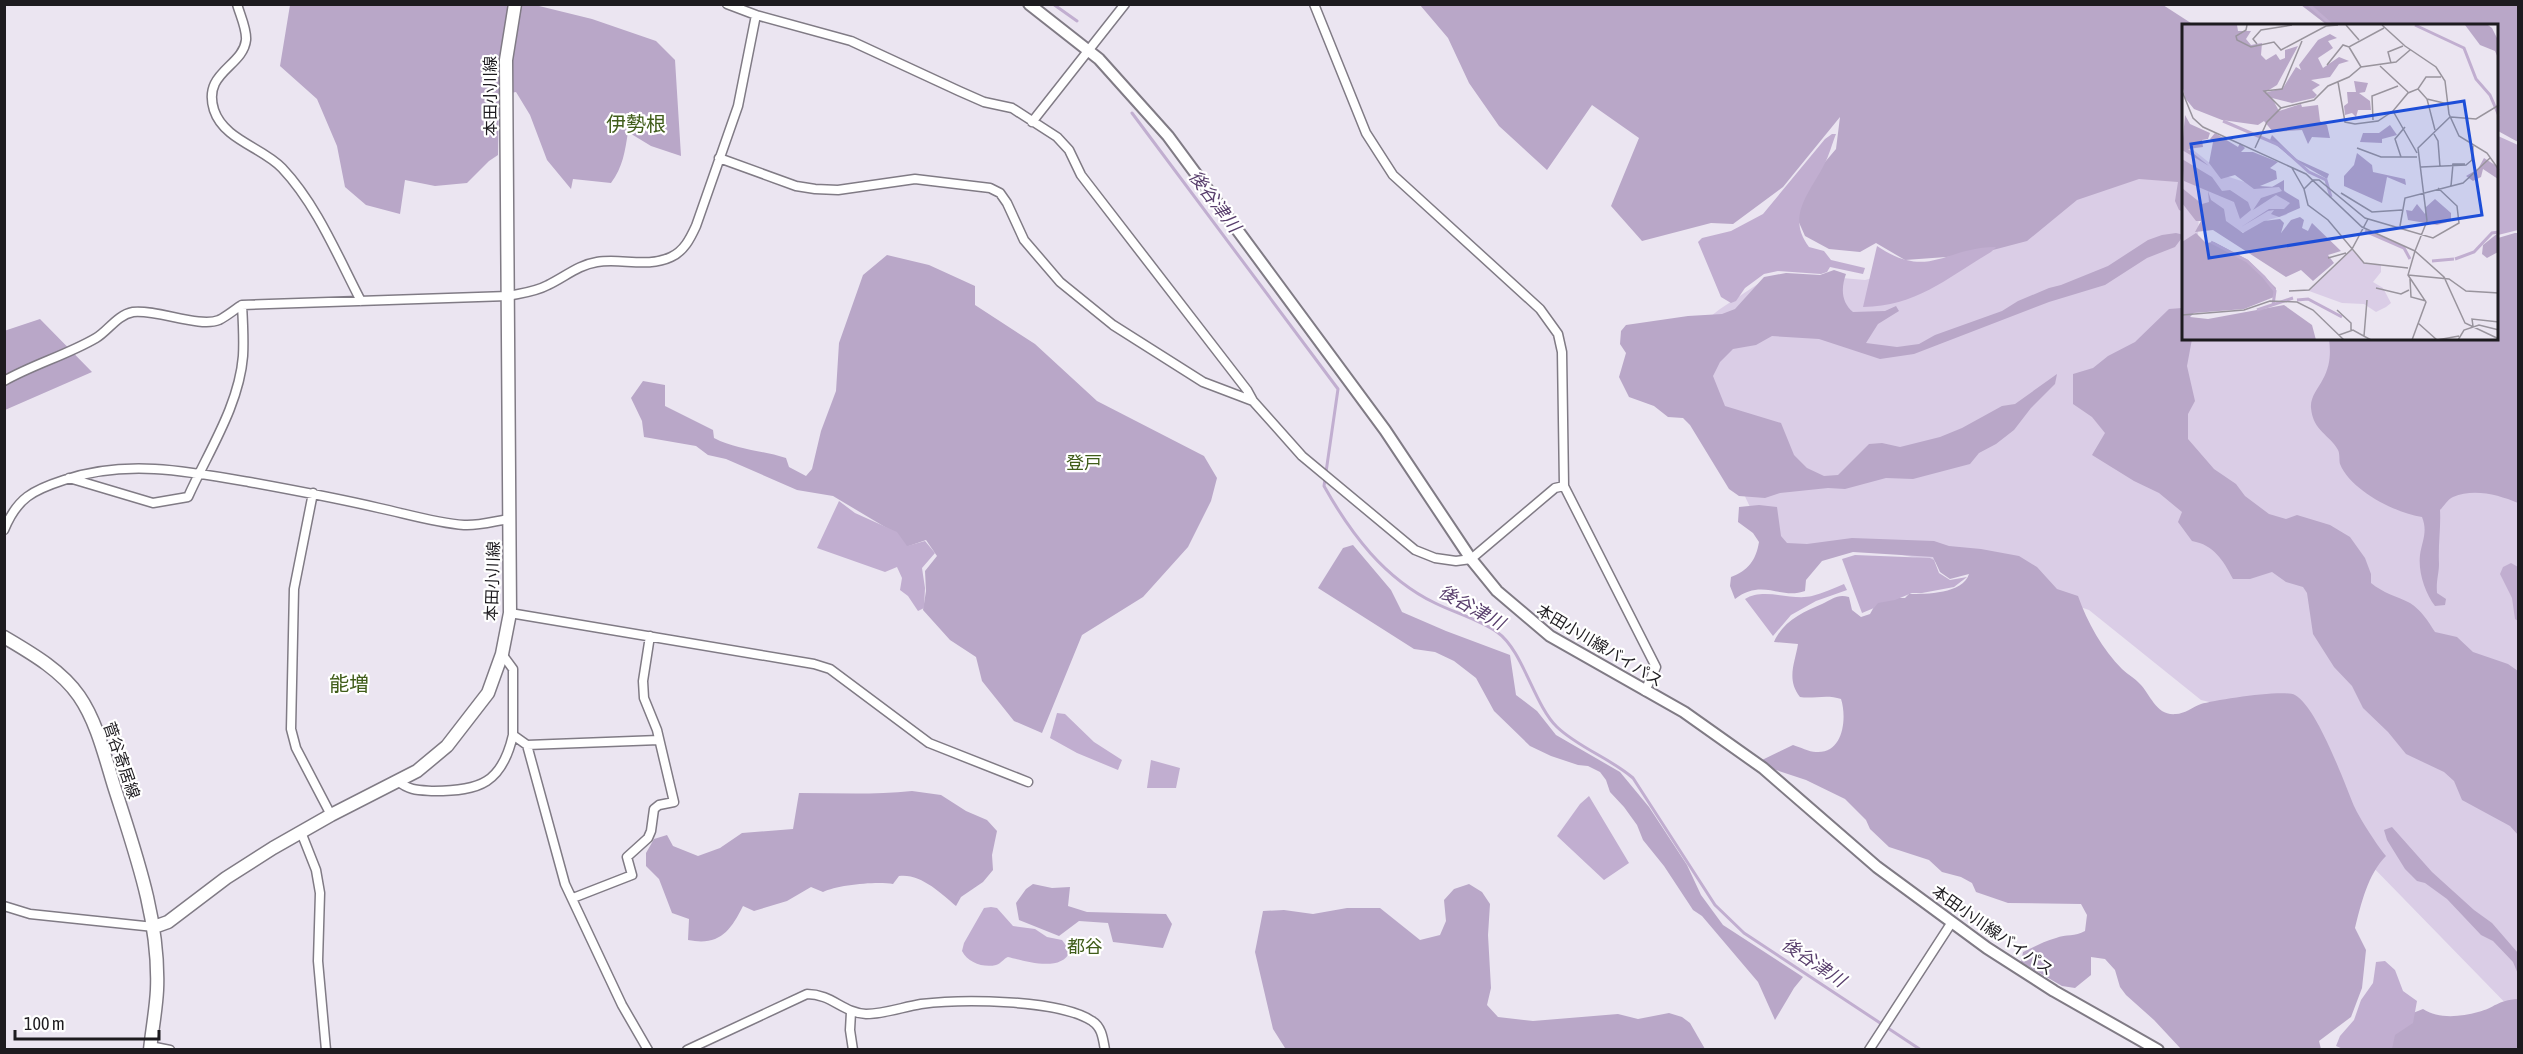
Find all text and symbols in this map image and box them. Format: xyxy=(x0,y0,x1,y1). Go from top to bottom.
inset map xyxy=(2182,24,2499,340)
street label: 本田小川線 xyxy=(481,56,499,136)
district label: 伊勢根 xyxy=(606,112,666,135)
water label: 後谷津川 xyxy=(1185,166,1246,238)
district label: 登戸 xyxy=(1066,452,1102,473)
street label: 本田小川線 xyxy=(482,541,502,621)
water label: 後谷津川 xyxy=(1435,580,1510,635)
street label: 本田小川線バイパス xyxy=(1534,600,1666,690)
district label: 能増 xyxy=(329,672,369,695)
street label: 菅谷寄居線 xyxy=(100,719,144,801)
street label: 本田小川線バイパス xyxy=(1929,881,2057,979)
water label: 後谷津川 xyxy=(1778,933,1851,992)
district label: 都谷 xyxy=(1067,936,1103,957)
scale bar xyxy=(15,1003,159,1041)
text: 100 m xyxy=(24,1013,65,1034)

